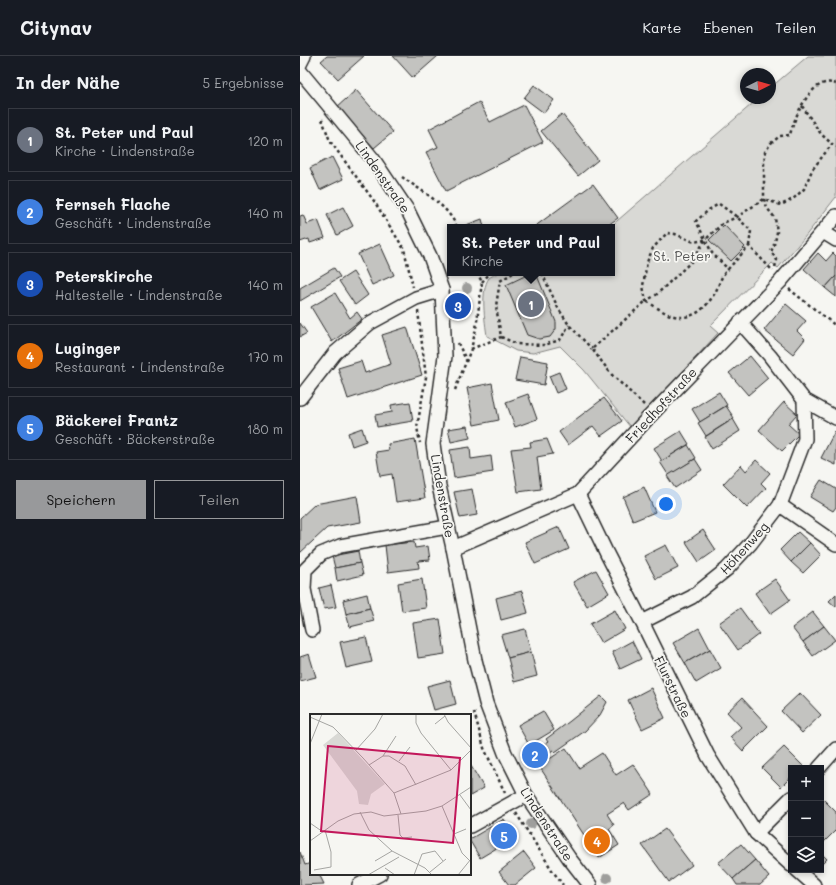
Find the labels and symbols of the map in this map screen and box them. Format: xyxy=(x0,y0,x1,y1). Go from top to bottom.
north arrow xyxy=(740,68,776,104)
street label: Lindenstraße xyxy=(352,137,415,216)
park label: St. Peter xyxy=(653,247,711,264)
pin: 1 xyxy=(518,289,544,319)
pin: 3 xyxy=(445,291,471,321)
street label: Friedhofstraße xyxy=(621,363,700,446)
street label: Lindenstraße xyxy=(428,453,459,539)
your location xyxy=(656,494,676,514)
street label: Höhenweg xyxy=(715,518,772,578)
street label: Flurstraße xyxy=(651,653,696,721)
inset map xyxy=(310,714,471,875)
pin: 2 xyxy=(522,740,548,770)
street label: Lindenstraße xyxy=(517,784,578,864)
pin: 5 xyxy=(491,821,517,851)
pin: 4 xyxy=(584,826,610,856)

